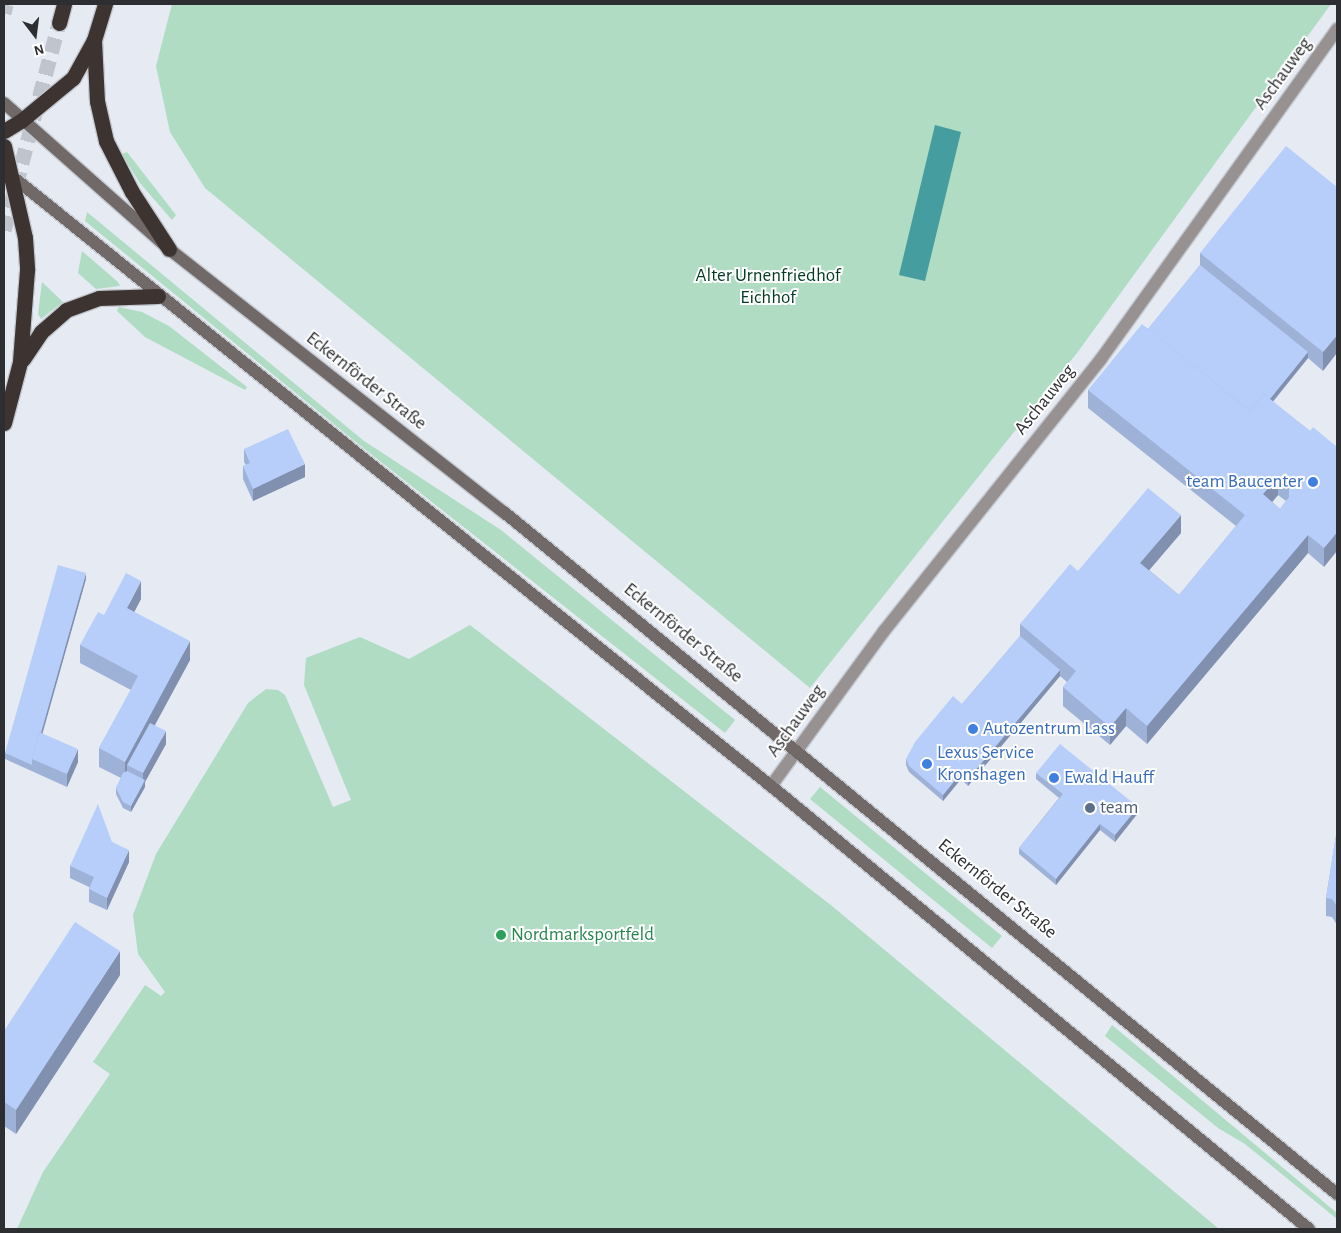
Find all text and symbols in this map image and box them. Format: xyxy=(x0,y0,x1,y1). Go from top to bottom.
north arrow xyxy=(10,10,60,60)
street label: Aschauweg xyxy=(1249,33,1317,115)
text: N xyxy=(32,41,45,58)
park label: Alter Urnenfriedhof Eichhof xyxy=(695,265,841,309)
street label: Eckernförder Straße xyxy=(301,327,431,435)
street label: Aschauweg xyxy=(1010,360,1080,440)
place label: team Baucenter xyxy=(1186,471,1303,493)
marker: team Baucenter xyxy=(1307,476,1319,488)
street label: Eckernförder Straße xyxy=(619,578,747,688)
street label: Aschauweg xyxy=(762,680,830,762)
place label: Autozentrum Lass xyxy=(983,718,1115,740)
marker: Autozentrum Lass xyxy=(967,723,979,735)
place label: Lexus Service Kronshagen xyxy=(937,742,1034,786)
marker: Lexus Service Kronshagen xyxy=(921,758,933,770)
place label: Ewald Hauff xyxy=(1064,767,1154,789)
marker: Ewald Hauff xyxy=(1048,772,1060,784)
place label: team xyxy=(1100,797,1138,819)
marker: team xyxy=(1084,802,1096,814)
street label: Eckernförder Straße xyxy=(933,834,1061,944)
place label: Nordmarksportfeld xyxy=(511,924,654,946)
marker: Nordmarksportfeld xyxy=(495,929,507,941)

